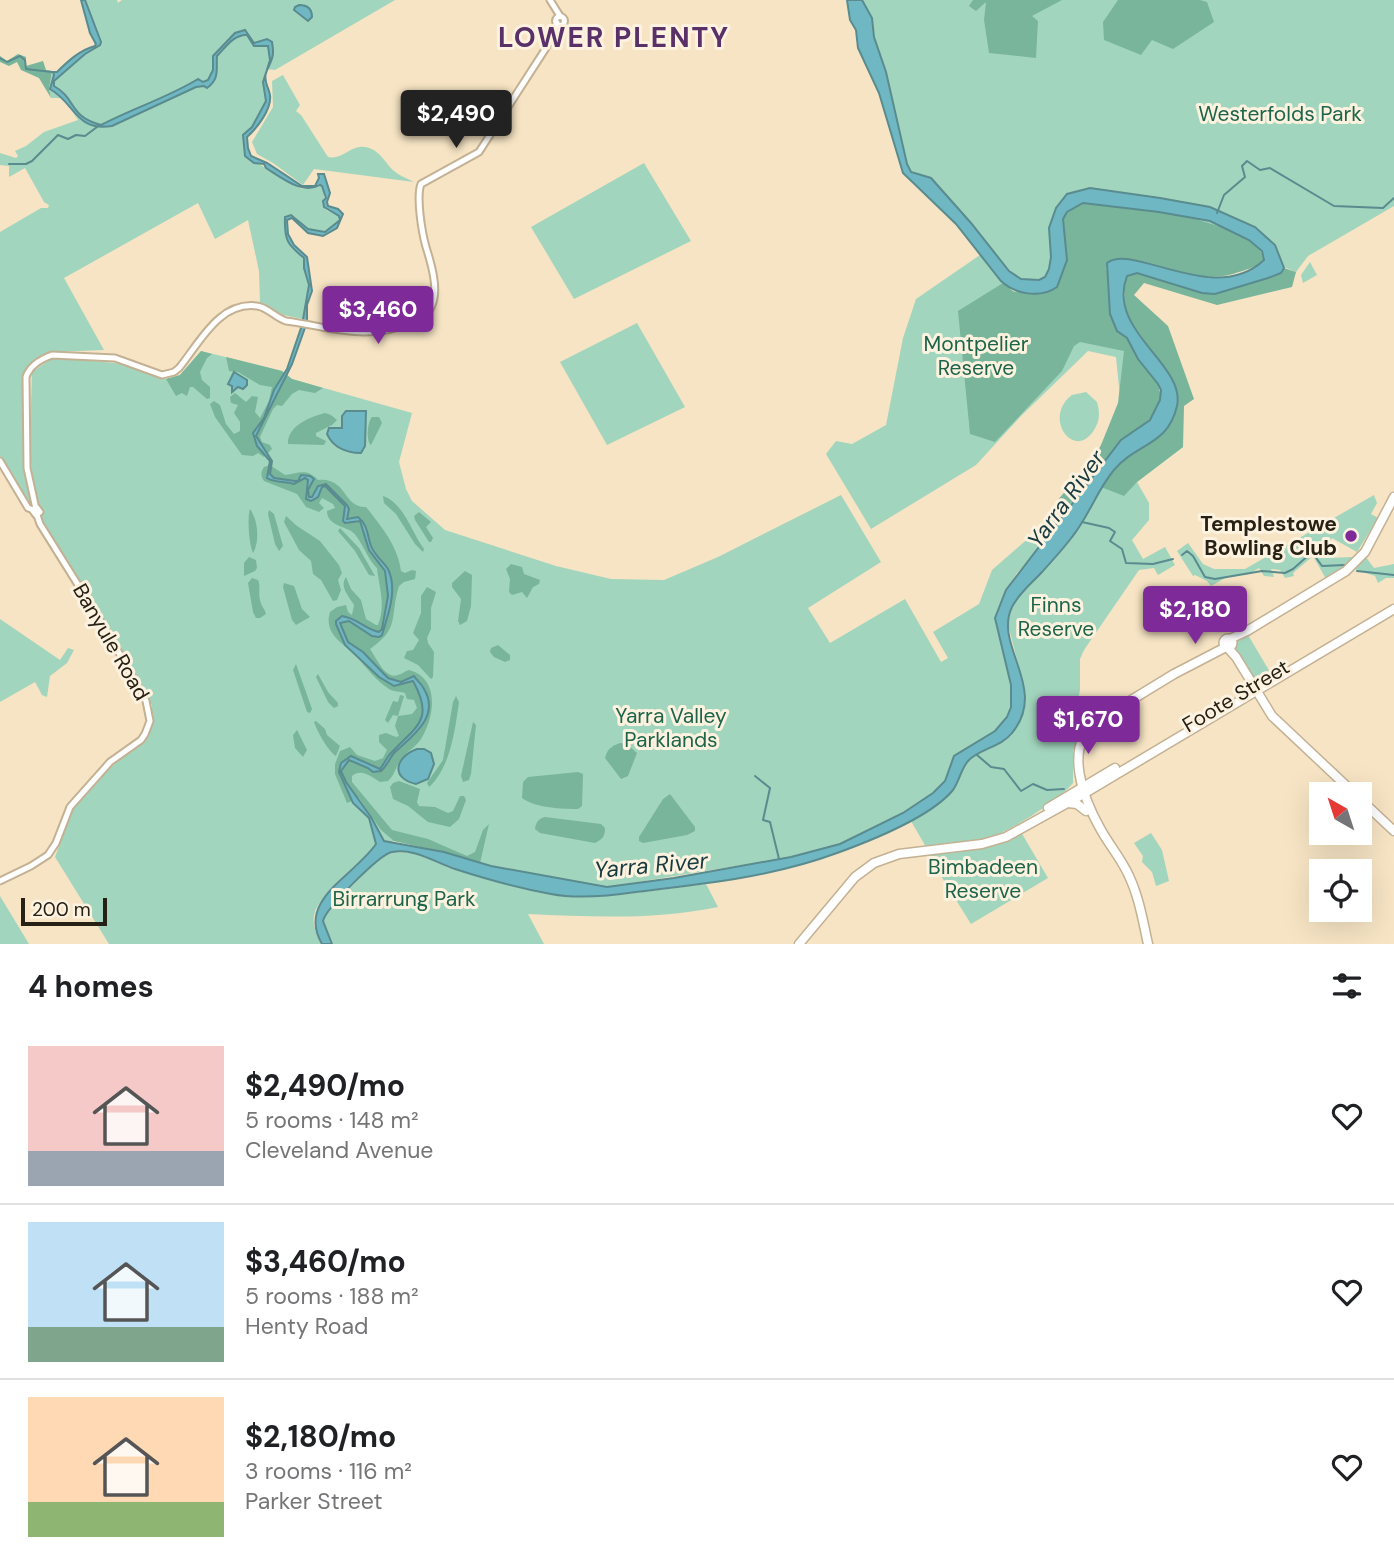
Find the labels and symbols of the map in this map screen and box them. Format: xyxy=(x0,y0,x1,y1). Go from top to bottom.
district label: LOWER PLENTY xyxy=(498,19,730,56)
pin: $2,490 xyxy=(399,90,513,150)
park label: Westerfolds Park xyxy=(1198,100,1362,128)
pin: $3,460 xyxy=(321,286,435,346)
park label: Montpelier Reserve xyxy=(924,330,1029,382)
water label: Yarra River xyxy=(1020,443,1112,554)
place label: Templestowe Bowling Club xyxy=(1200,510,1337,562)
marker: Templestowe Bowling Club xyxy=(1343,528,1359,544)
street label: Banyule Road xyxy=(66,578,156,706)
pin: $2,180 xyxy=(1138,586,1252,646)
park label: Finns Reserve xyxy=(1018,591,1094,643)
street label: Foote Street xyxy=(1177,653,1295,739)
pin: $1,670 xyxy=(1031,696,1145,756)
park label: Yarra Valley Parklands xyxy=(615,702,727,754)
north arrow xyxy=(1309,782,1372,845)
water label: Yarra River xyxy=(593,845,711,885)
park label: Bimbadeen Reserve xyxy=(928,853,1038,905)
park label: Birrarrung Park xyxy=(332,885,476,913)
scale bar xyxy=(21,895,107,927)

